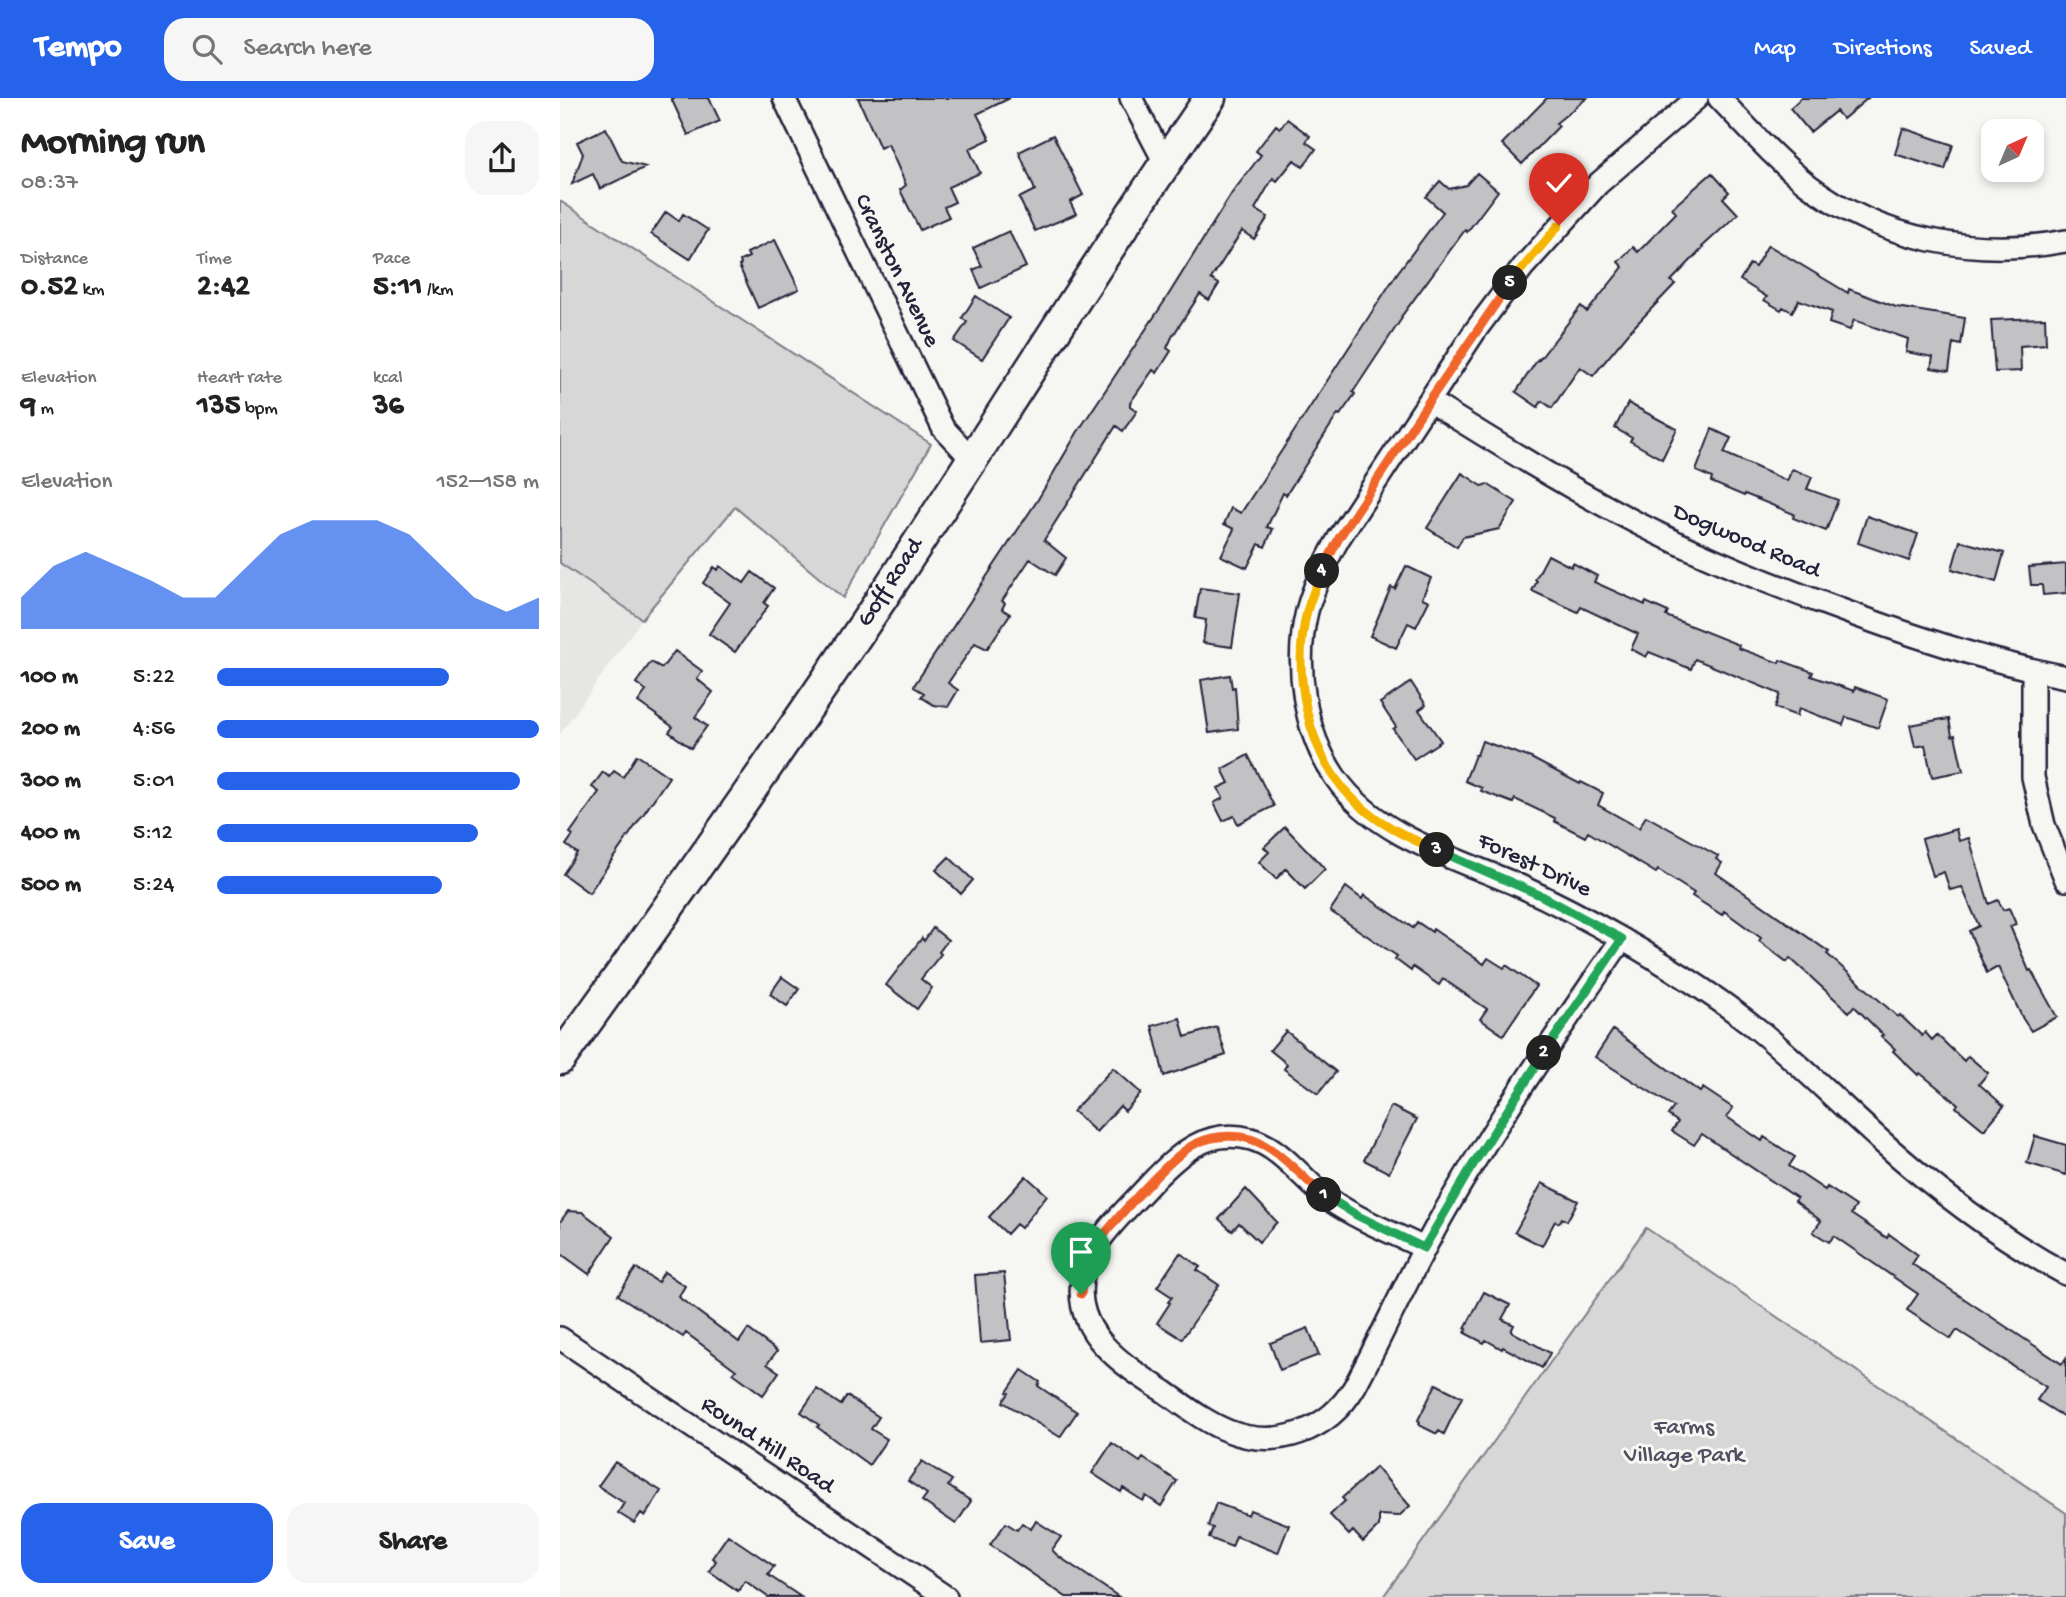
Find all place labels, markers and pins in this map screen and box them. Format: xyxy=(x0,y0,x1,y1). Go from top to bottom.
pin xyxy=(1529,153,1589,225)
pin: 5 xyxy=(1492,266,1528,300)
pin: 4 xyxy=(1304,554,1340,588)
pin: 3 xyxy=(1420,832,1454,868)
pin: 2 xyxy=(1527,1035,1562,1070)
pin: 1 xyxy=(1306,1178,1342,1212)
pin xyxy=(1051,1222,1111,1294)

